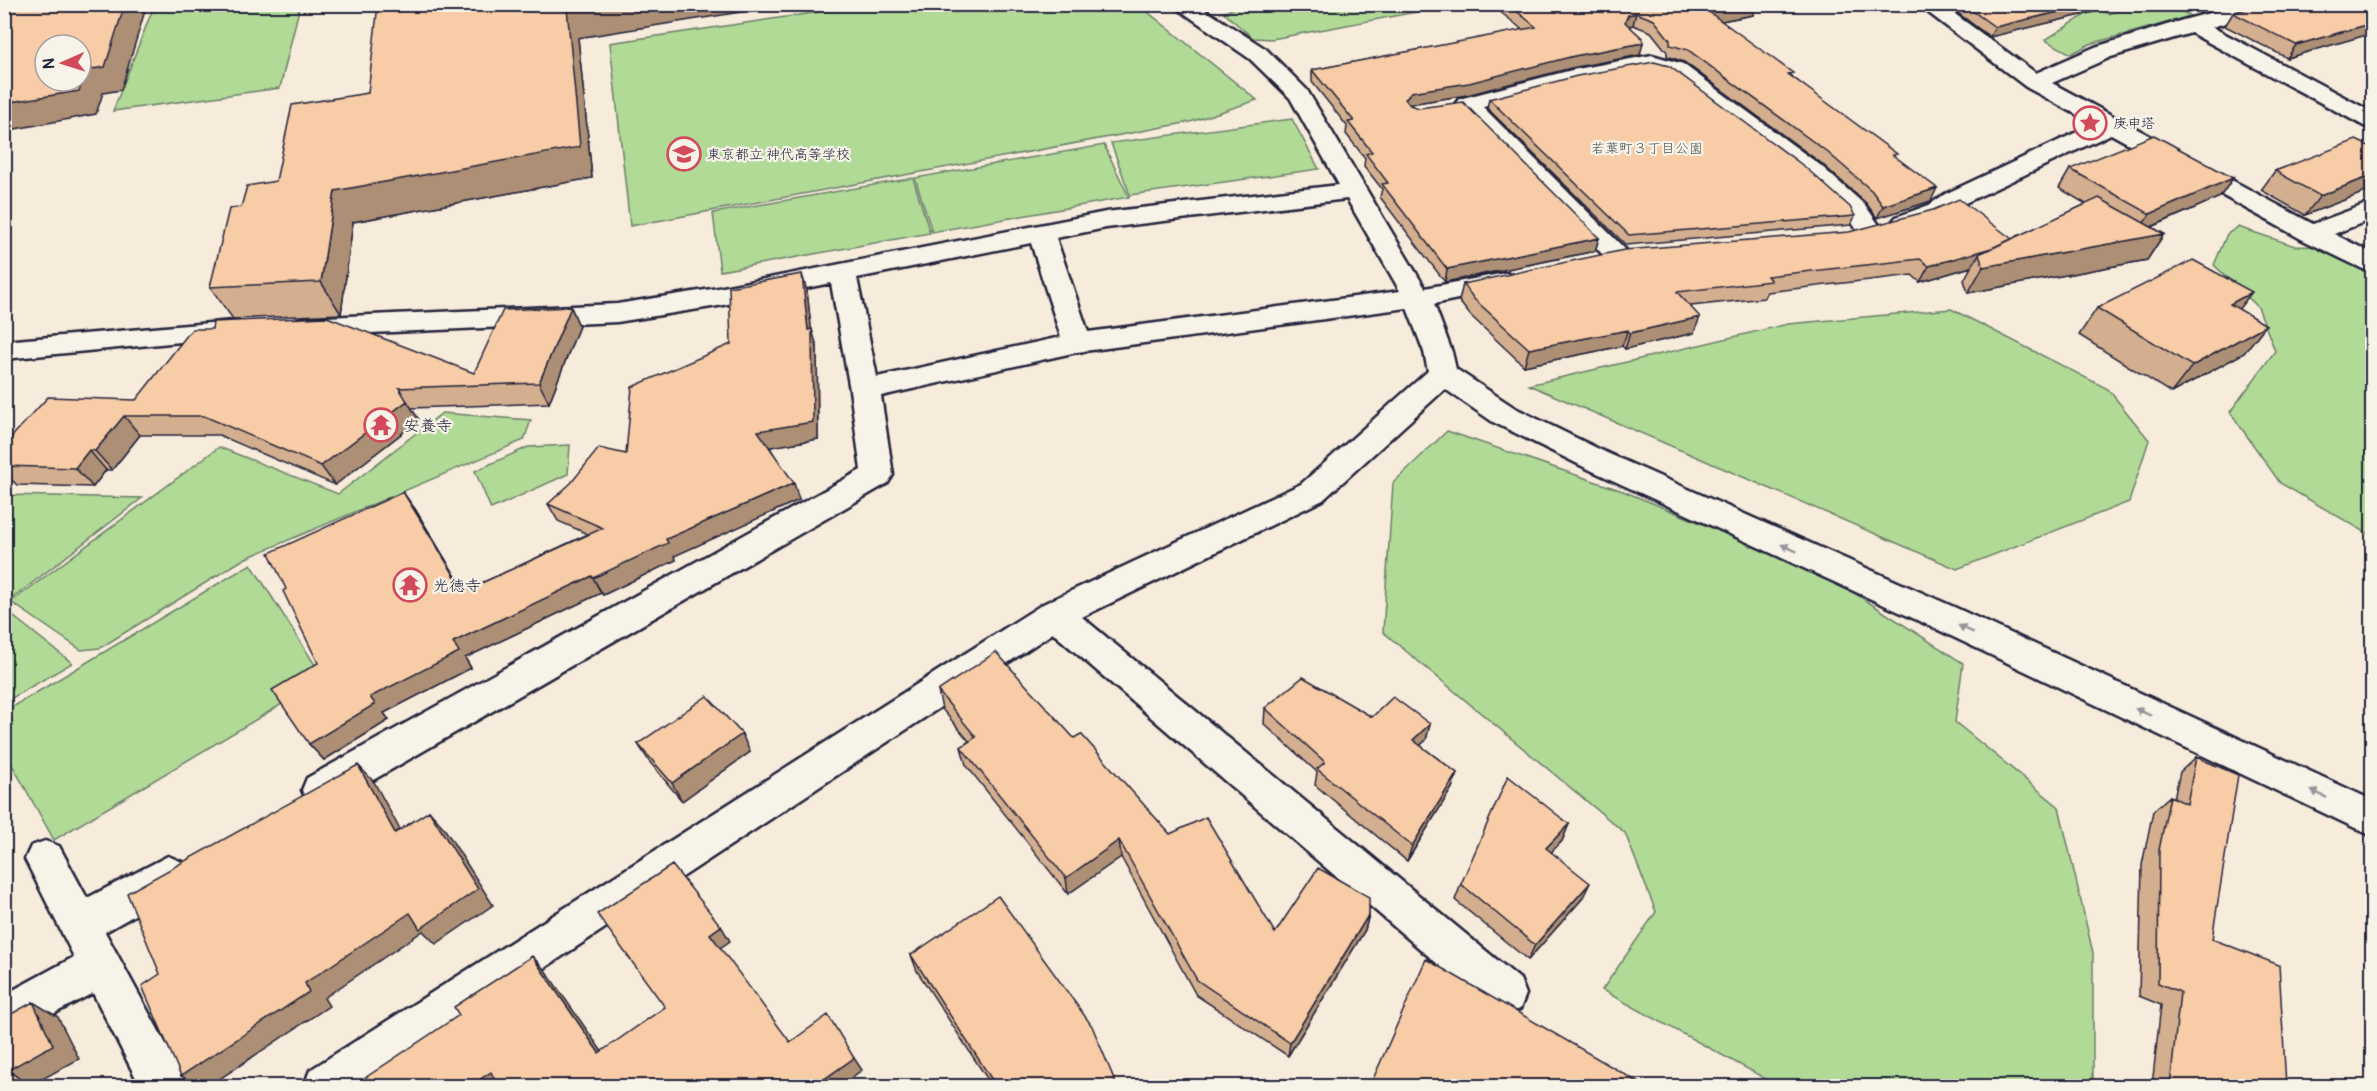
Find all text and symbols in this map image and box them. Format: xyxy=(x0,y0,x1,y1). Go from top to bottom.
north arrow xyxy=(33,33,93,93)
text: N xyxy=(39,58,59,70)
place icon: 庚申塔 xyxy=(2072,105,2108,141)
place label: 庚申塔 xyxy=(2113,115,2155,132)
school or university icon: 東京都立 神代高等学校 xyxy=(666,136,702,172)
park label: 若葉町３丁目公園 xyxy=(1591,140,1703,157)
place label: 東京都立 神代高等学校 xyxy=(707,146,850,163)
temple icon: 安養寺 xyxy=(363,407,399,443)
place label: 安養寺 xyxy=(404,416,452,436)
one-way arrow xyxy=(1779,543,1797,553)
temple icon: 光徳寺 xyxy=(392,567,428,603)
place label: 光徳寺 xyxy=(433,576,481,596)
one-way arrow xyxy=(1958,624,1975,633)
one-way arrow xyxy=(2134,707,2151,716)
one-way arrow xyxy=(2310,789,2328,799)

